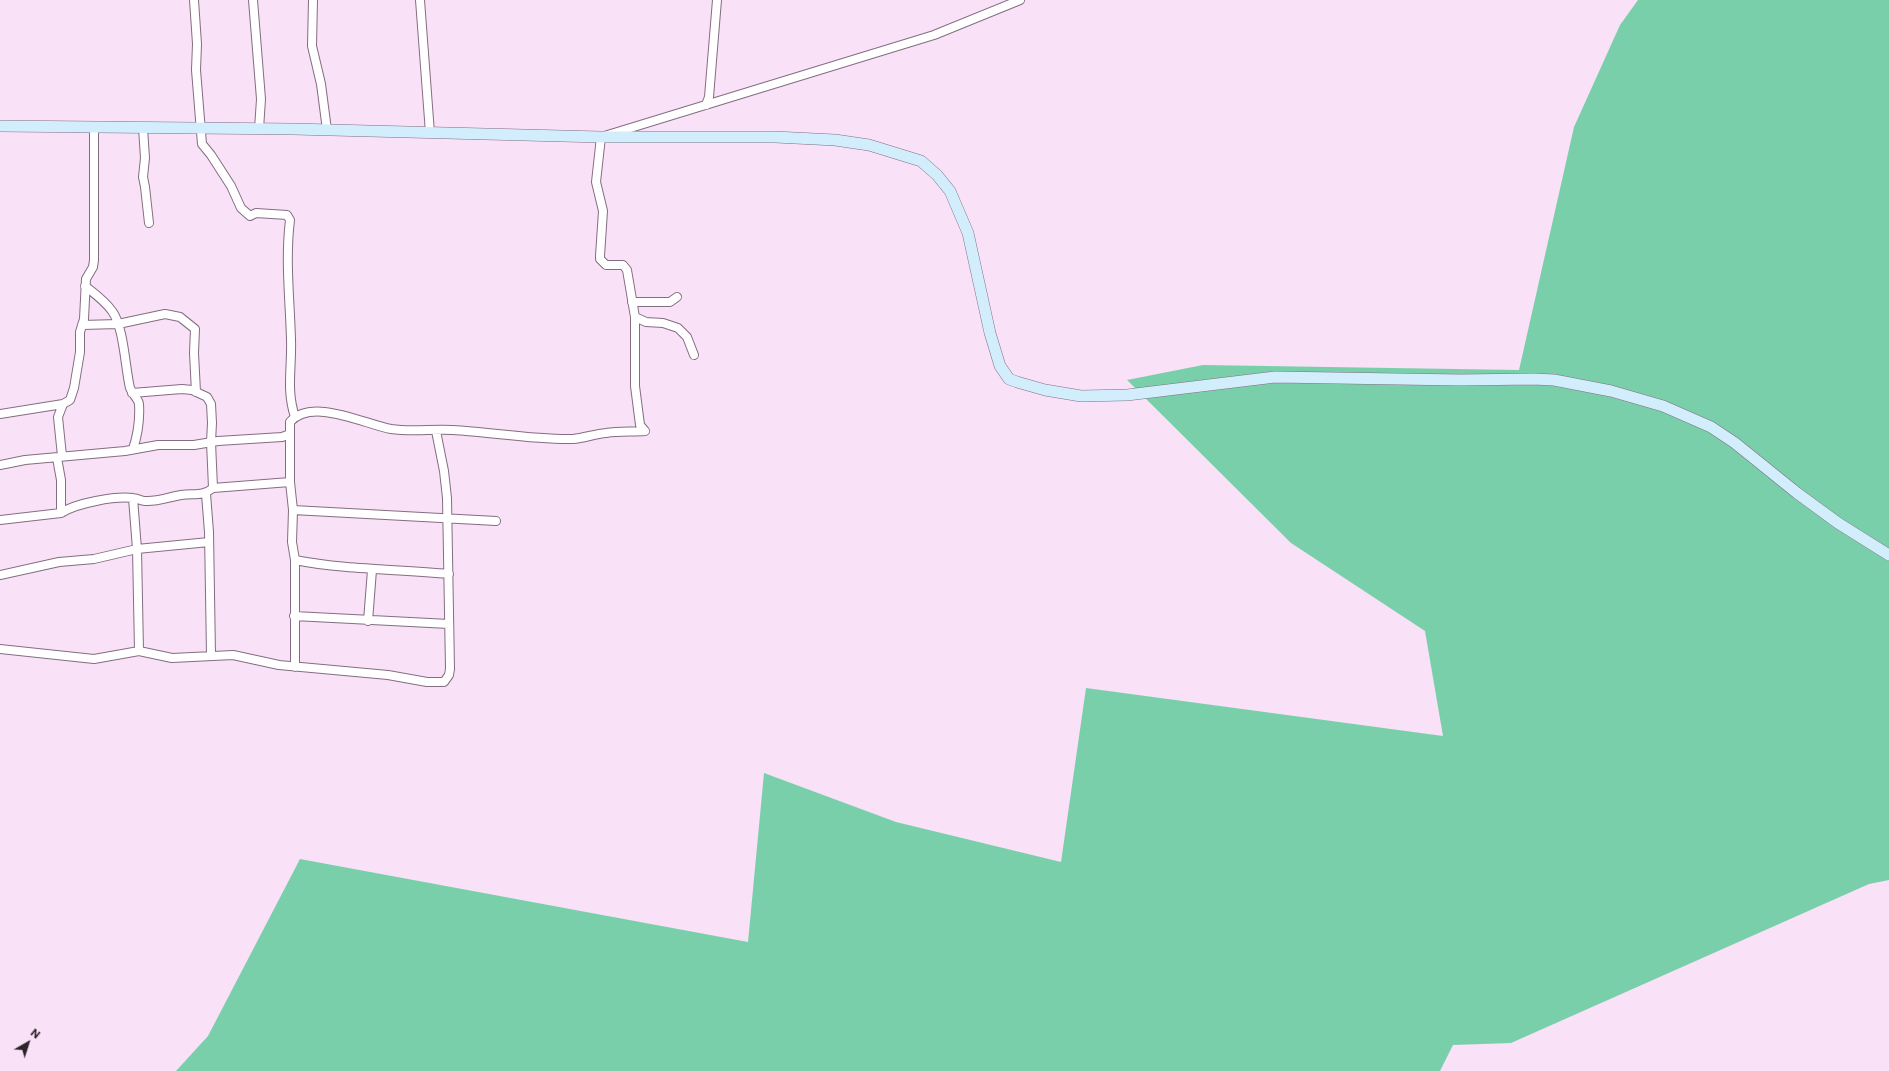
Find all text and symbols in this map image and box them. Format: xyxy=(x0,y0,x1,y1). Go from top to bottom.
north arrow xyxy=(8,1023,48,1063)
text: N xyxy=(29,1026,43,1041)

